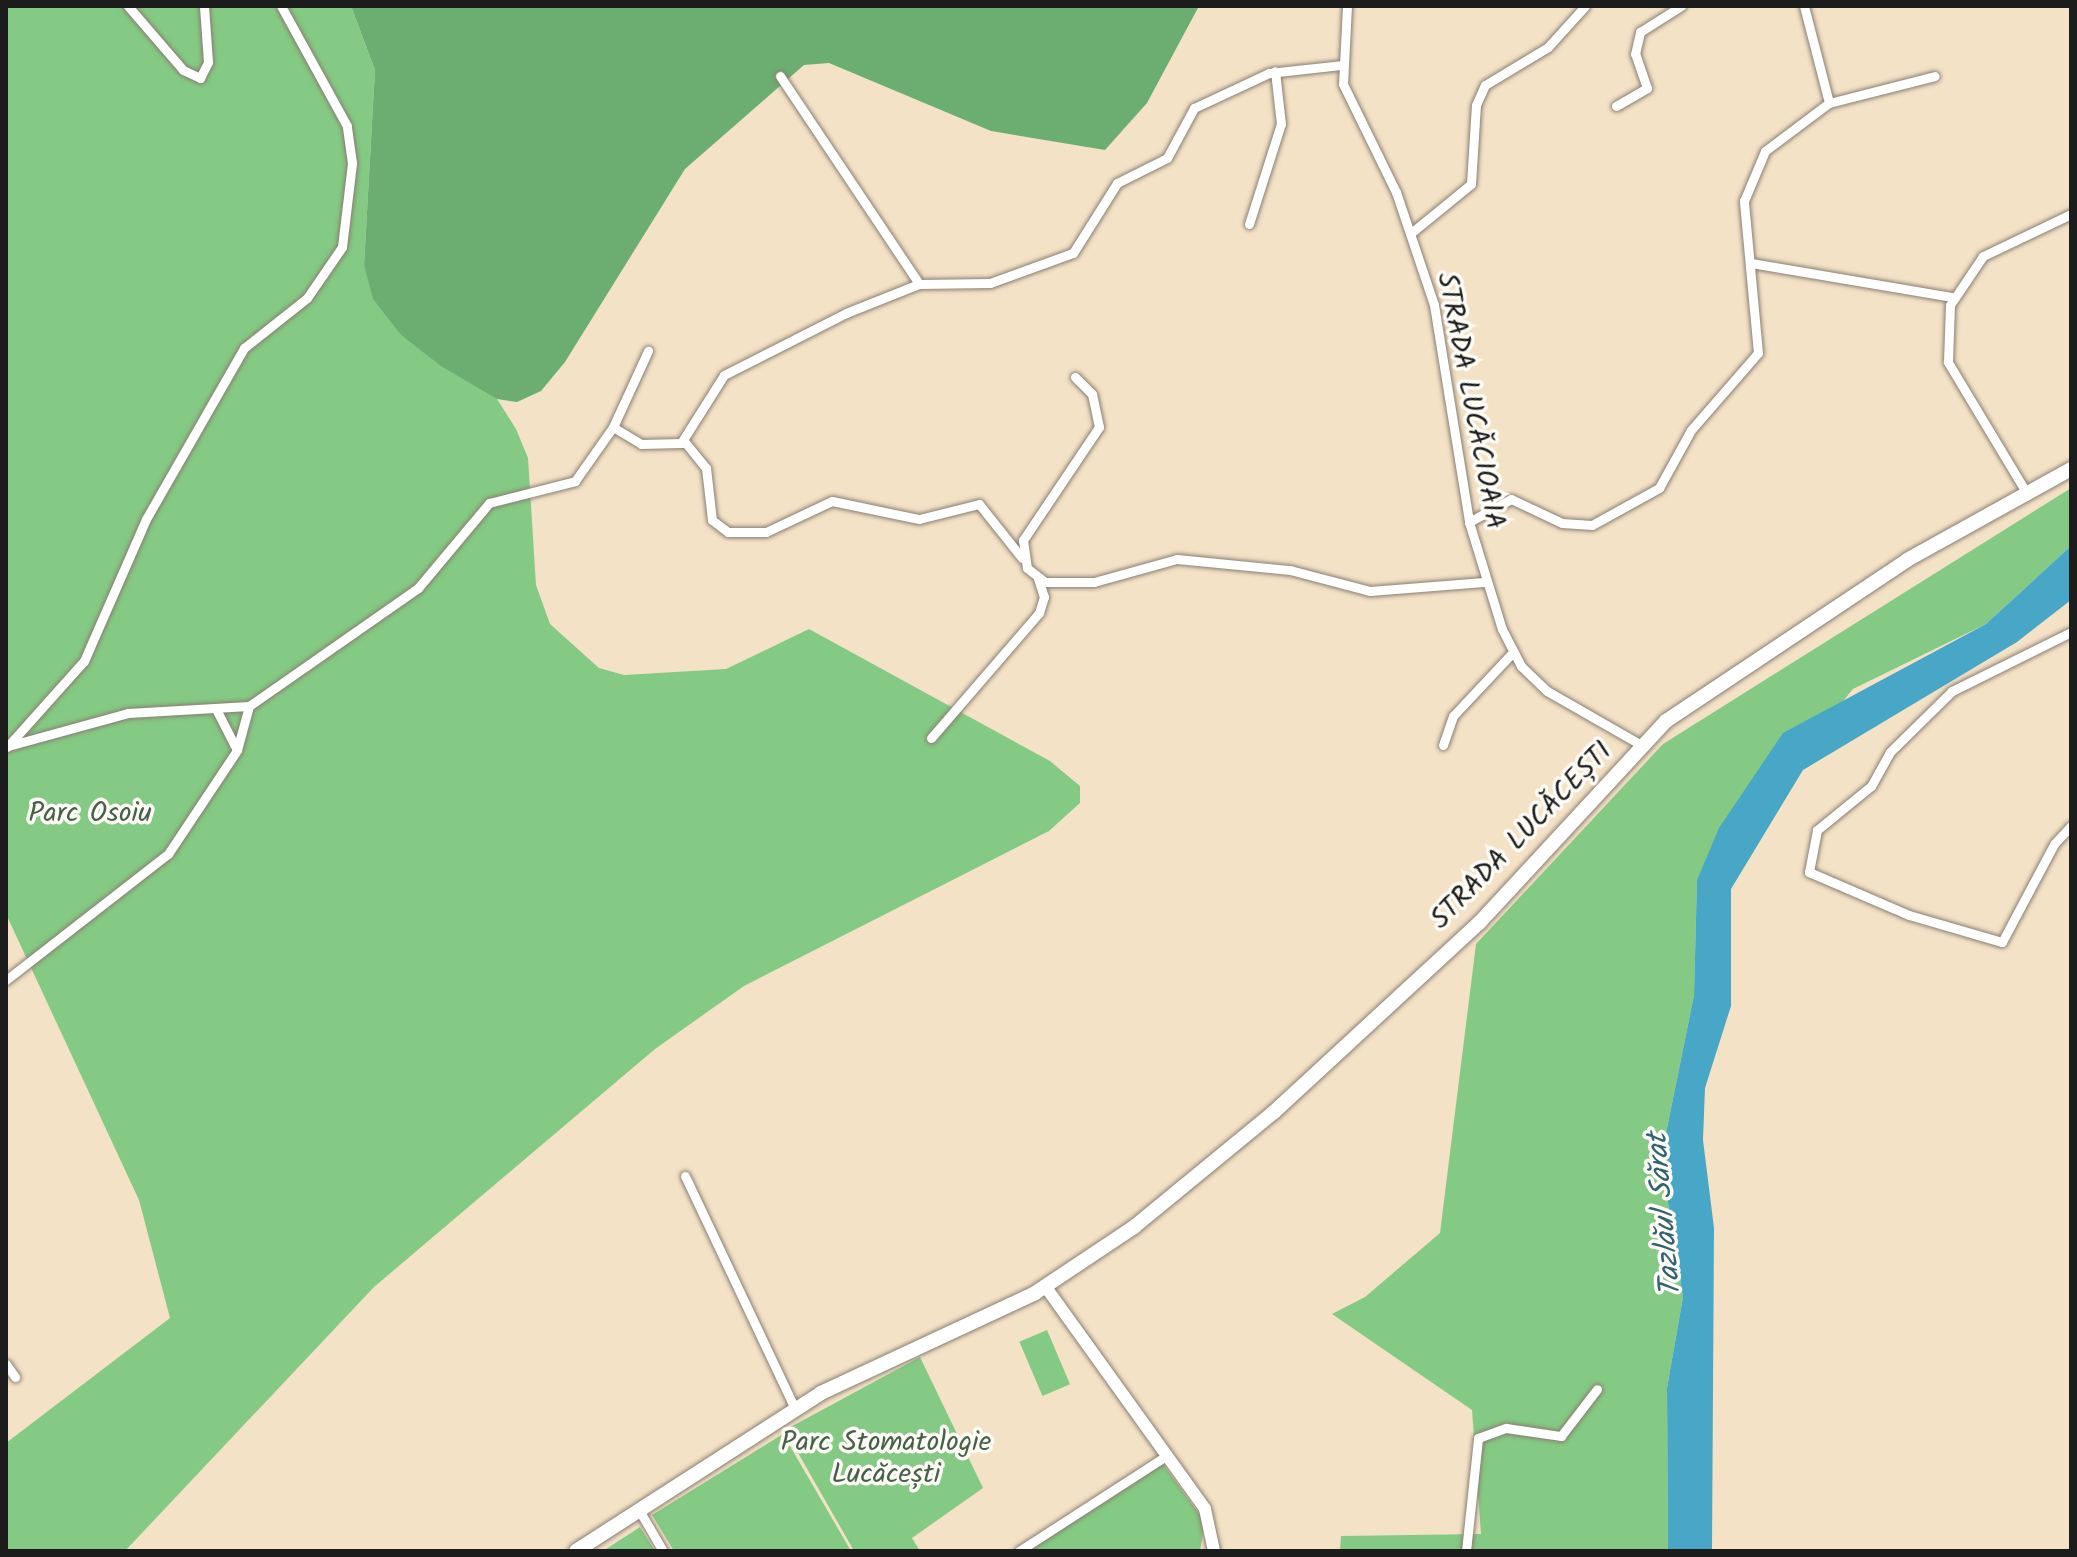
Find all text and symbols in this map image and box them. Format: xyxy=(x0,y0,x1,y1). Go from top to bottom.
street label: STRADA LUCĂCIOAIA xyxy=(1429,270,1511,532)
street label: STRADA LUCĂCEȘTI xyxy=(1424,735,1620,937)
park label: Parc Osoiu xyxy=(28,797,152,831)
water label: Tazlăul Sărat xyxy=(1640,1132,1690,1298)
park label: Parc Stomatologie Lucăcești xyxy=(781,1426,991,1492)

